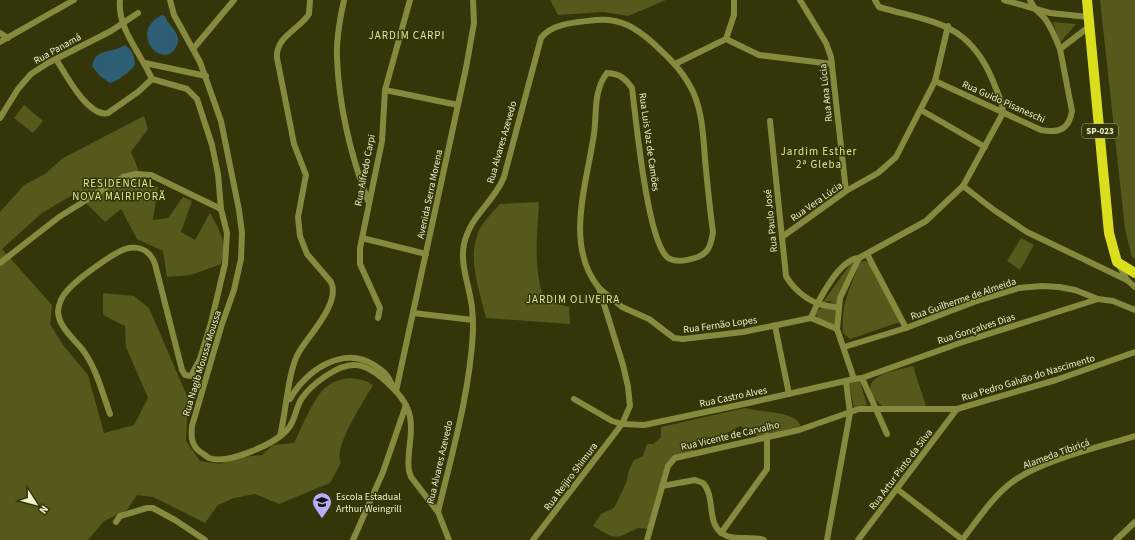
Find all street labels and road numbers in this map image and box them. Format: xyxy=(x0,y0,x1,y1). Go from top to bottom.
street label: Rua Panamá xyxy=(31,30,84,68)
street label: Rua Ana Lúcia xyxy=(816,63,836,123)
street label: Rua Guido Pisaneschi xyxy=(960,77,1047,127)
street label: Rua Luis Vaz de Camões xyxy=(635,92,663,192)
street label: Rua Alvares Azevedo xyxy=(483,99,520,185)
road number: SP-023 xyxy=(1082,124,1118,138)
street label: Rua Alfredo Carpi xyxy=(351,133,379,207)
street label: Avenida Serra Morena xyxy=(414,148,446,240)
street label: Rua Vera Lúcia xyxy=(788,179,845,225)
street label: Rua Paulo José xyxy=(761,189,781,253)
street label: Rua Guilherme de Almeida xyxy=(909,274,1018,324)
street label: Rua Nagib Moussa Moussa xyxy=(179,309,225,418)
street label: Rua Gonçalves Dias xyxy=(936,310,1017,348)
street label: Rua Fernão Lopes xyxy=(682,313,758,337)
street label: Rua Pedro Galvão do Nascimento xyxy=(960,351,1097,405)
street label: Rua Castro Alves xyxy=(698,383,768,411)
street label: Rua Vicente de Carvalho xyxy=(680,418,781,454)
street label: Rua Alvares Azevedo xyxy=(424,419,456,505)
street label: Rua Artur Pinto da Silva xyxy=(866,426,936,513)
street label: Alameda Tibiriçá xyxy=(1021,435,1092,473)
street label: Rua Reijiro Shimura xyxy=(540,440,601,514)

